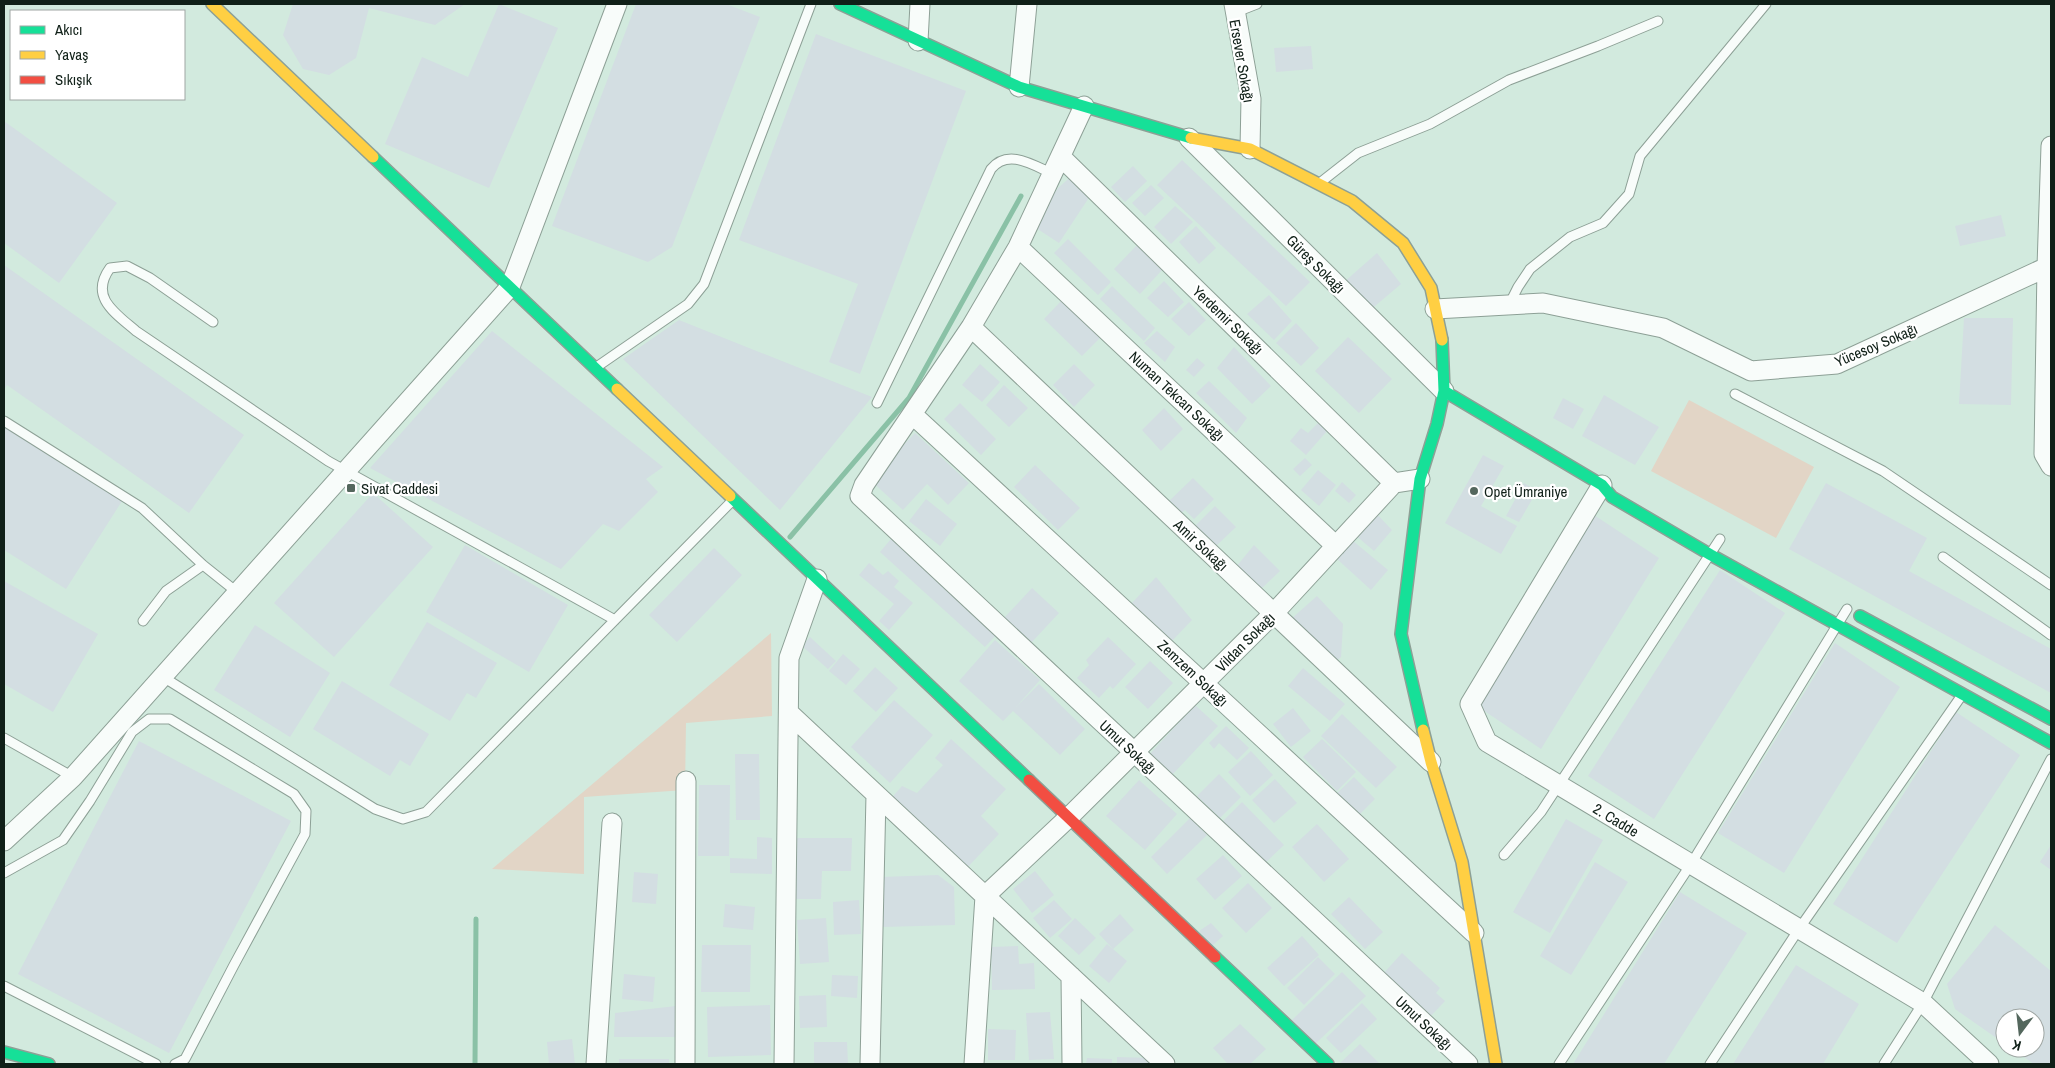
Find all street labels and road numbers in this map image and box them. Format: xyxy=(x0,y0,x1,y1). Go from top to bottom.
street label: Ersever Sokağı xyxy=(1224,18,1260,104)
street label: Güreş Sokağı xyxy=(1282,230,1350,298)
street label: Yerdemir Sokağı xyxy=(1188,281,1268,359)
street label: Yücesoy Sokağı xyxy=(1831,318,1921,372)
street label: Numan Tekcan Sokağı xyxy=(1125,346,1229,446)
street label: Amir Sokağı xyxy=(1168,514,1233,576)
street label: Vildan Sokağı xyxy=(1211,608,1279,676)
street label: Zemzem Sokağı xyxy=(1153,635,1233,711)
street label: Umut Sokağı xyxy=(1095,715,1161,779)
street label: 2. Cadde xyxy=(1589,798,1643,842)
street label: Umut Sokağı xyxy=(1391,991,1457,1055)

